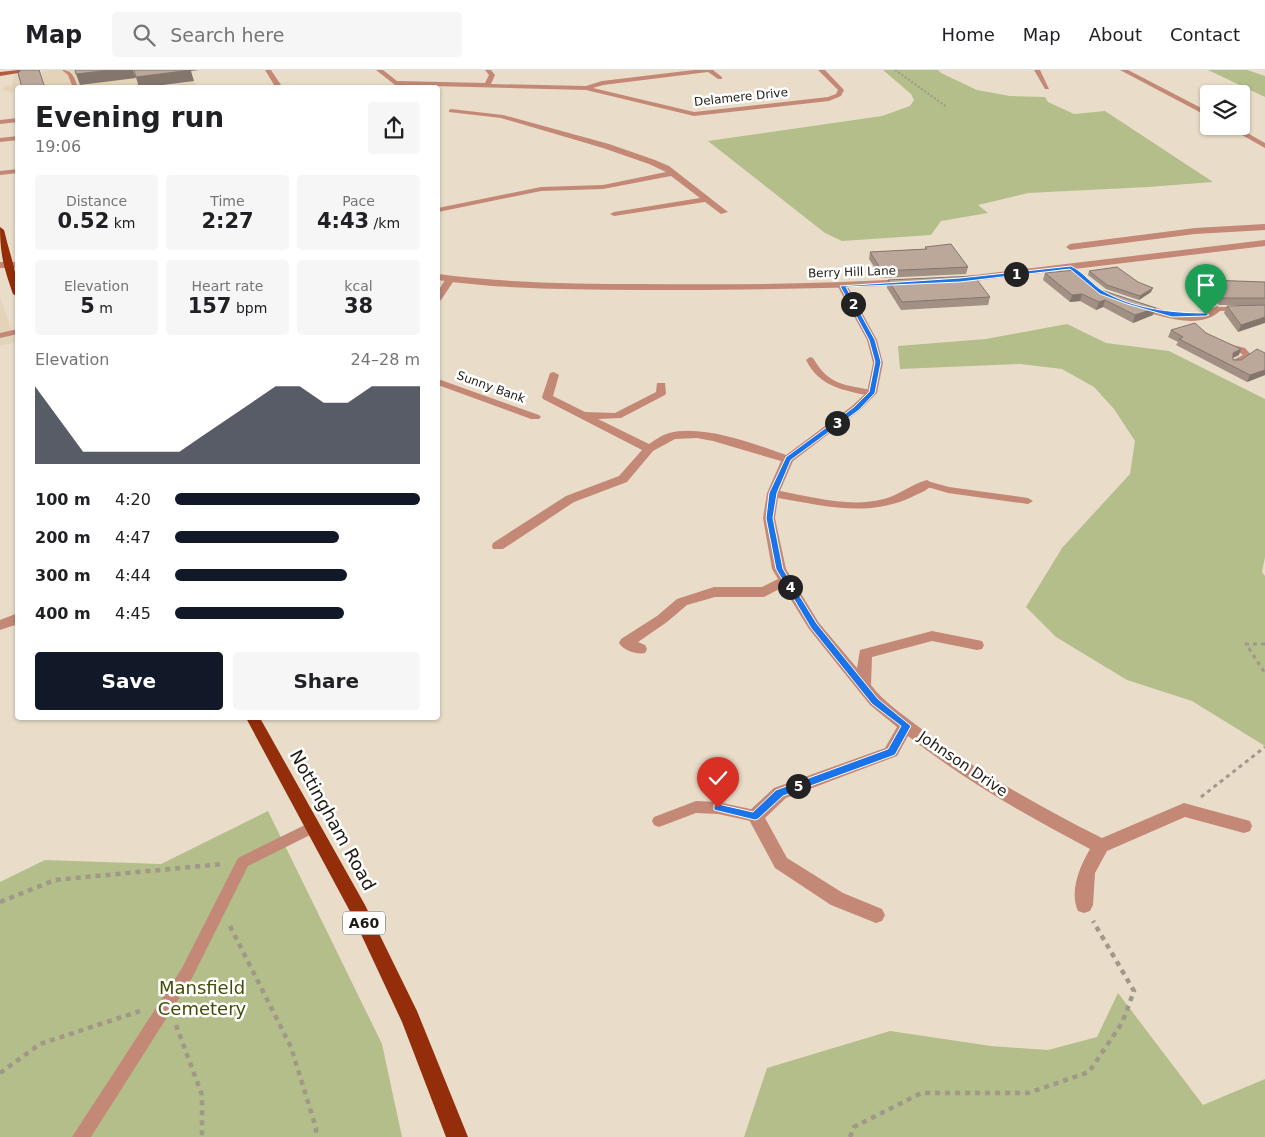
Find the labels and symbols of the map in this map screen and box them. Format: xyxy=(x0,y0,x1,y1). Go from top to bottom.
street label: Delamere Drive xyxy=(693,85,789,109)
pin: 1 xyxy=(1004,262,1028,286)
street label: Berry Hill Lane xyxy=(808,263,896,281)
pin xyxy=(1185,264,1227,315)
pin: 2 xyxy=(840,292,866,316)
street label: Sunny Bank xyxy=(455,368,527,406)
pin: 3 xyxy=(824,410,850,436)
pin: 4 xyxy=(778,574,802,600)
street label: Johnson Drive xyxy=(914,727,1011,801)
street label: Nottingham Road xyxy=(286,746,380,894)
pin xyxy=(697,757,739,808)
pin: 5 xyxy=(786,774,810,798)
road number: A60 xyxy=(343,911,385,934)
park label: Mansfield Cemetery xyxy=(158,977,247,1019)

